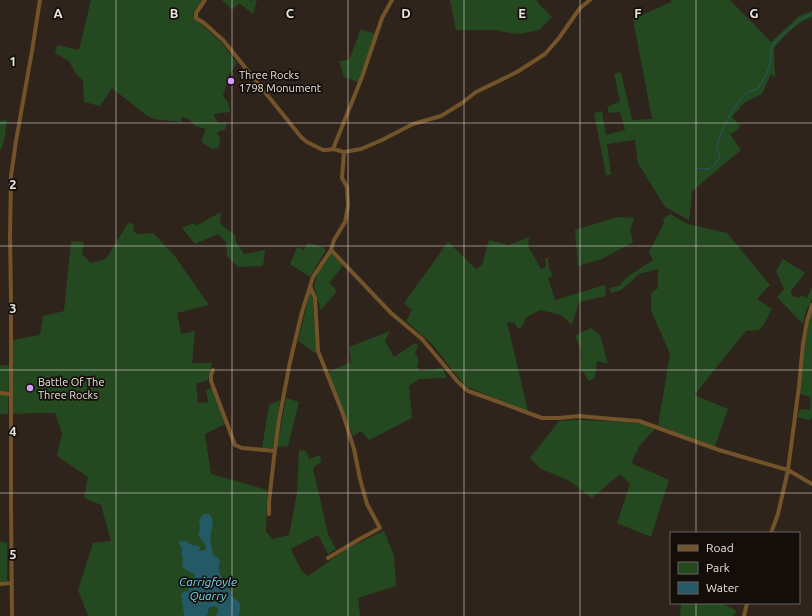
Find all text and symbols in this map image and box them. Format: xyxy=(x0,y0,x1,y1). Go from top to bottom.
text: A xyxy=(53,6,63,20)
text: B xyxy=(170,6,179,20)
text: C xyxy=(286,6,295,20)
text: D xyxy=(401,6,411,20)
text: E xyxy=(518,6,526,20)
text: F xyxy=(634,6,642,20)
text: G xyxy=(750,6,759,20)
text: 1 xyxy=(9,54,17,68)
place label: Three Rocks 1798 Monument xyxy=(239,69,322,94)
marker: Three Rocks 1798 Monument xyxy=(226,76,236,86)
text: 2 xyxy=(9,177,17,191)
text: 3 xyxy=(9,301,17,315)
place label: Battle Of The Three Rocks xyxy=(38,376,104,401)
marker: Battle Of The Three Rocks xyxy=(25,383,35,393)
text: 4 xyxy=(9,424,17,438)
legend xyxy=(670,532,800,604)
text: Road xyxy=(706,541,734,554)
text: 5 xyxy=(9,547,17,561)
text: Park xyxy=(706,561,730,574)
water label: Carrigfoyle Quarry xyxy=(179,575,237,602)
text: Water xyxy=(706,581,739,594)

